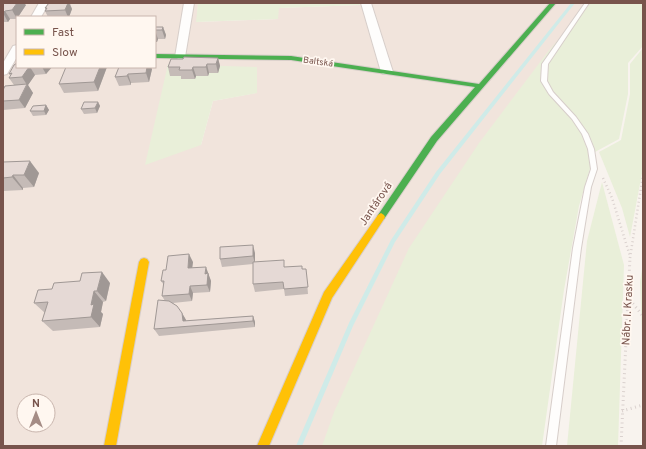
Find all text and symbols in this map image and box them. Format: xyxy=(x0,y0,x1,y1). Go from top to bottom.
legend xyxy=(16,16,156,68)
text: Fast xyxy=(52,25,74,41)
text: Slow xyxy=(52,45,78,61)
street label: Baltská xyxy=(302,54,334,70)
street label: Jantárová xyxy=(356,179,396,228)
street label: Nábr. I. Krasku xyxy=(619,274,637,346)
north arrow xyxy=(16,393,56,433)
text: N xyxy=(32,397,40,411)

